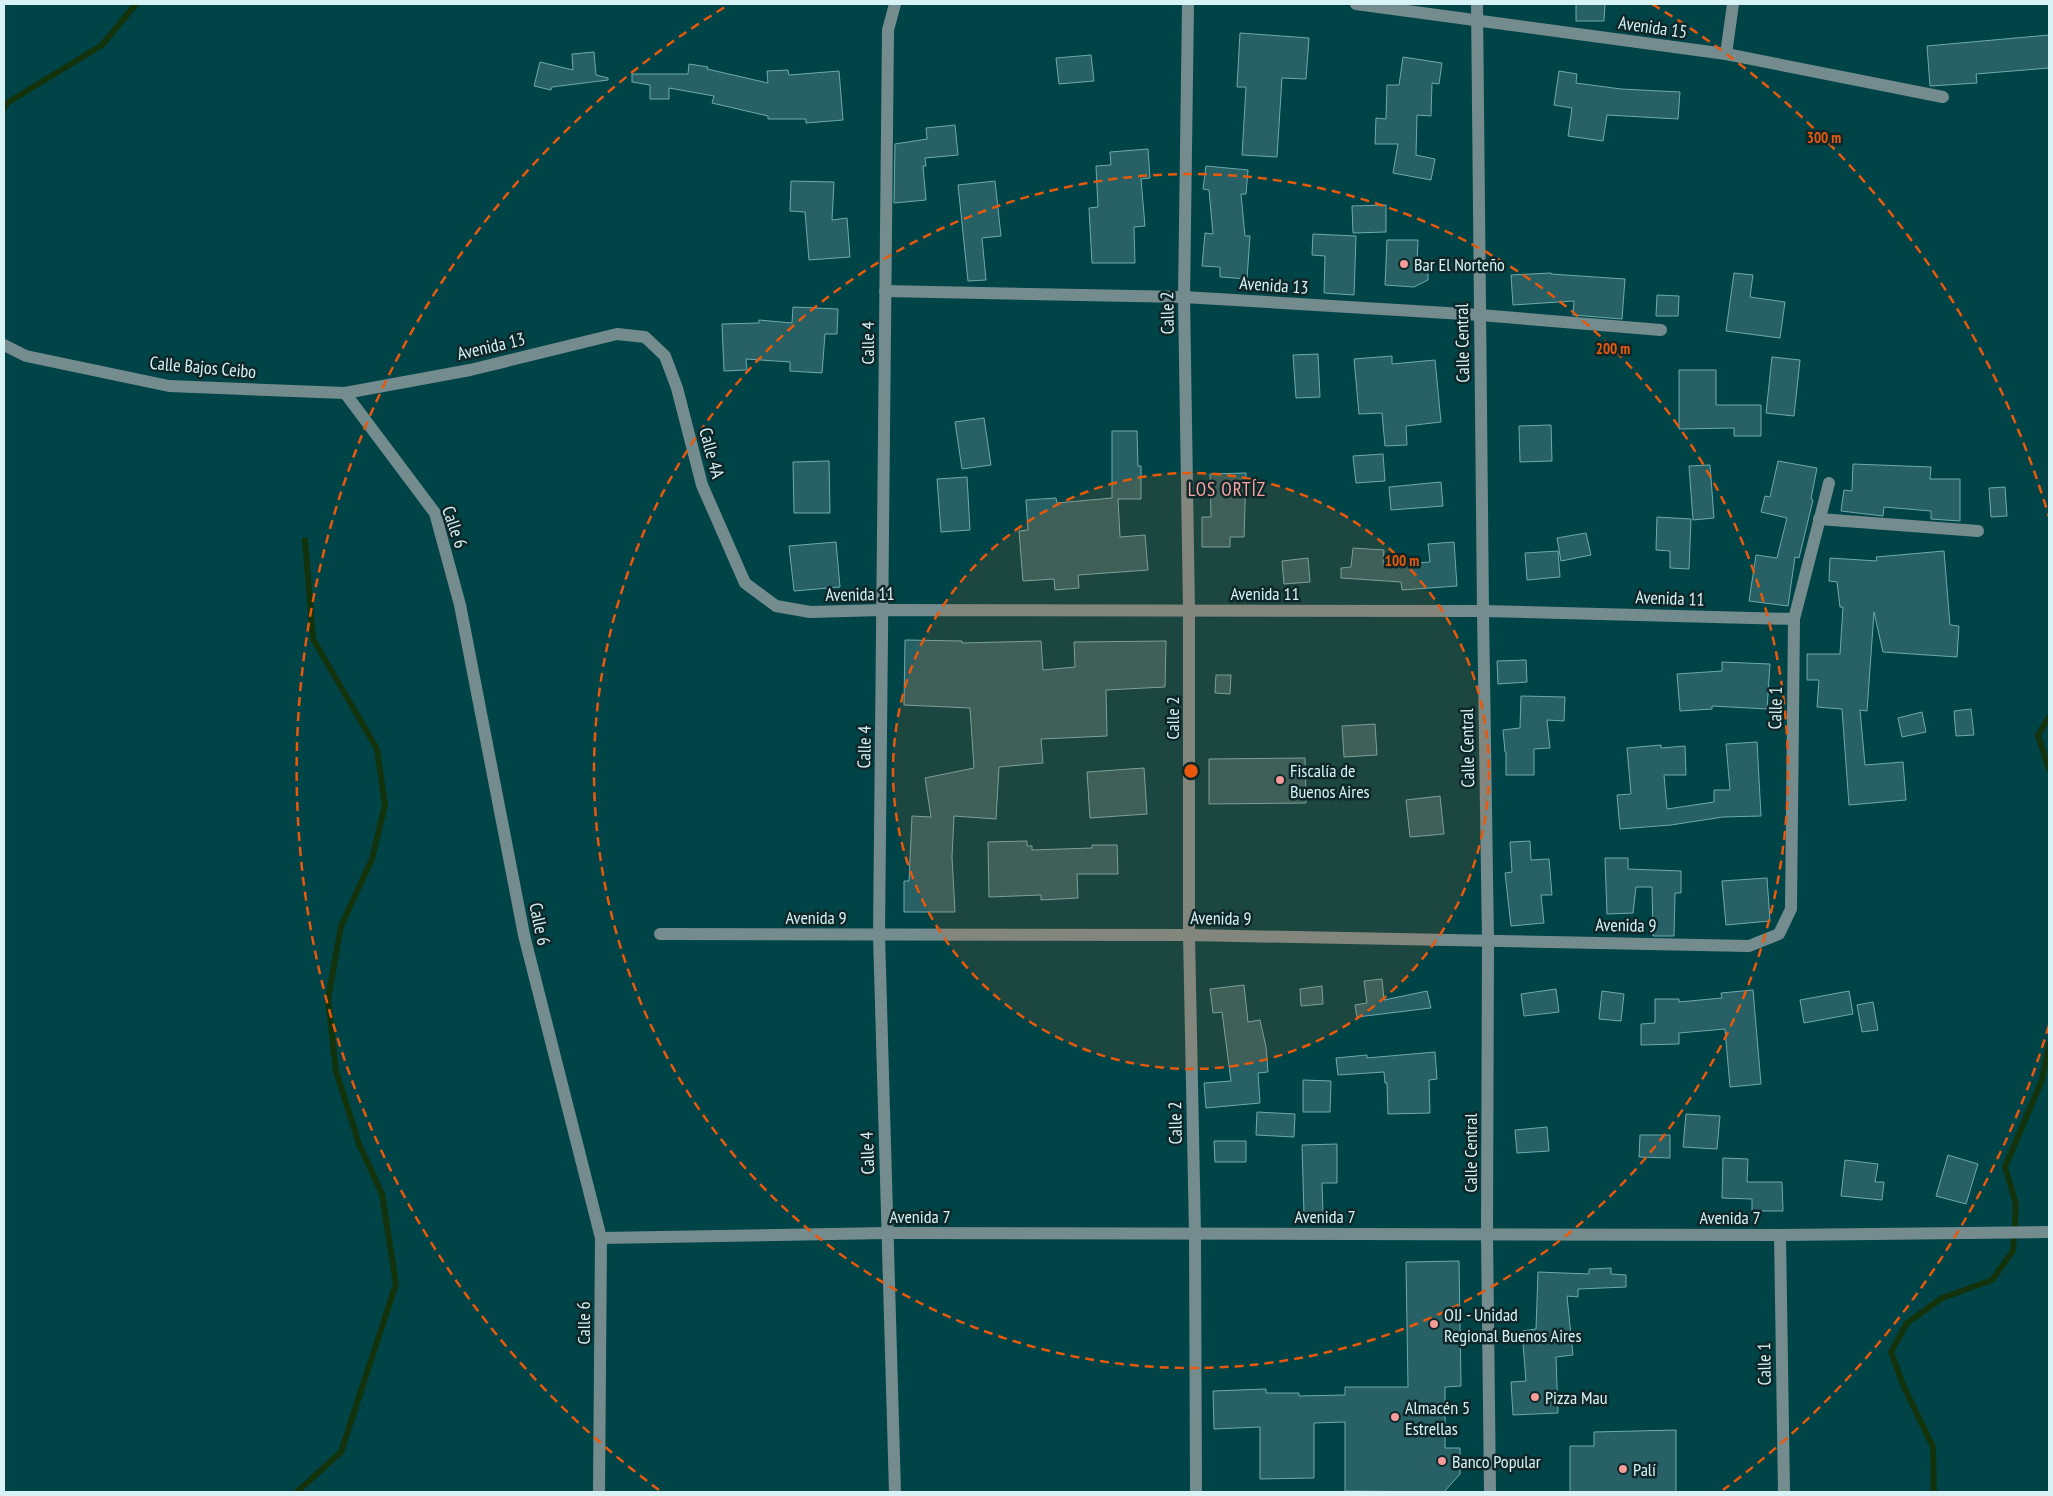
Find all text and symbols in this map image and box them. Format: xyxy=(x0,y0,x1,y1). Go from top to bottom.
street label: Avenida 15 xyxy=(1617,11,1689,43)
text: 300 m xyxy=(1807,128,1841,147)
place label: Bar El Norteño xyxy=(1414,253,1505,276)
marker: Bar El Norteño xyxy=(1398,258,1410,270)
street label: Avenida 13 xyxy=(1239,271,1309,299)
street label: Calle 2 xyxy=(1155,291,1179,335)
street label: Calle Central xyxy=(1450,302,1474,383)
street label: Calle 4 xyxy=(856,322,879,364)
street label: Avenida 13 xyxy=(455,327,527,365)
text: 200 m xyxy=(1596,339,1630,358)
street label: Calle Bajos Ceibo xyxy=(149,351,257,383)
street label: Calle 4A xyxy=(694,425,730,481)
district label: LOS ORTÍZ xyxy=(1188,477,1266,501)
street label: Calle 6 xyxy=(437,503,473,551)
text: 100 m xyxy=(1385,551,1419,570)
street label: Avenida 11 xyxy=(825,582,895,606)
street label: Avenida 11 xyxy=(1230,582,1300,605)
street label: Avenida 11 xyxy=(1635,585,1705,611)
street label: Calle 1 xyxy=(1763,686,1787,730)
street label: Calle 2 xyxy=(1161,697,1184,739)
street label: Calle Central xyxy=(1455,707,1479,788)
street label: Calle 4 xyxy=(852,725,876,769)
place label: Fiscalía de Buenos Aires xyxy=(1290,759,1370,803)
centre of rings xyxy=(1182,762,1200,780)
marker: Fiscalía de Buenos Aires xyxy=(1274,774,1286,786)
street label: Calle 6 xyxy=(524,901,556,947)
street label: Avenida 9 xyxy=(785,906,847,929)
street label: Avenida 9 xyxy=(1190,906,1252,930)
street label: Avenida 9 xyxy=(1595,913,1657,937)
street label: Calle 2 xyxy=(1163,1101,1187,1145)
street label: Calle Central xyxy=(1459,1113,1482,1193)
street label: Calle 4 xyxy=(855,1131,879,1175)
street label: Avenida 7 xyxy=(889,1205,951,1228)
street label: Avenida 7 xyxy=(1294,1205,1356,1228)
street label: Avenida 7 xyxy=(1699,1206,1761,1229)
street label: Calle 6 xyxy=(572,1302,595,1344)
place label: OIJ - Unidad Regional Buenos Aires xyxy=(1444,1303,1581,1347)
marker: OIJ - Unidad Regional Buenos Aires xyxy=(1428,1318,1440,1330)
street label: Calle 1 xyxy=(1752,1342,1776,1386)
place label: Pizza Mau xyxy=(1545,1386,1607,1409)
marker: Pizza Mau xyxy=(1529,1391,1541,1403)
place label: Almacén 5 Estrellas xyxy=(1405,1396,1470,1440)
marker: Almacén 5 Estrellas xyxy=(1389,1411,1401,1423)
place label: Banco Popular xyxy=(1452,1450,1541,1473)
marker: Banco Popular xyxy=(1436,1455,1448,1467)
place label: Palí xyxy=(1633,1458,1656,1481)
marker: Palí xyxy=(1617,1463,1629,1475)

